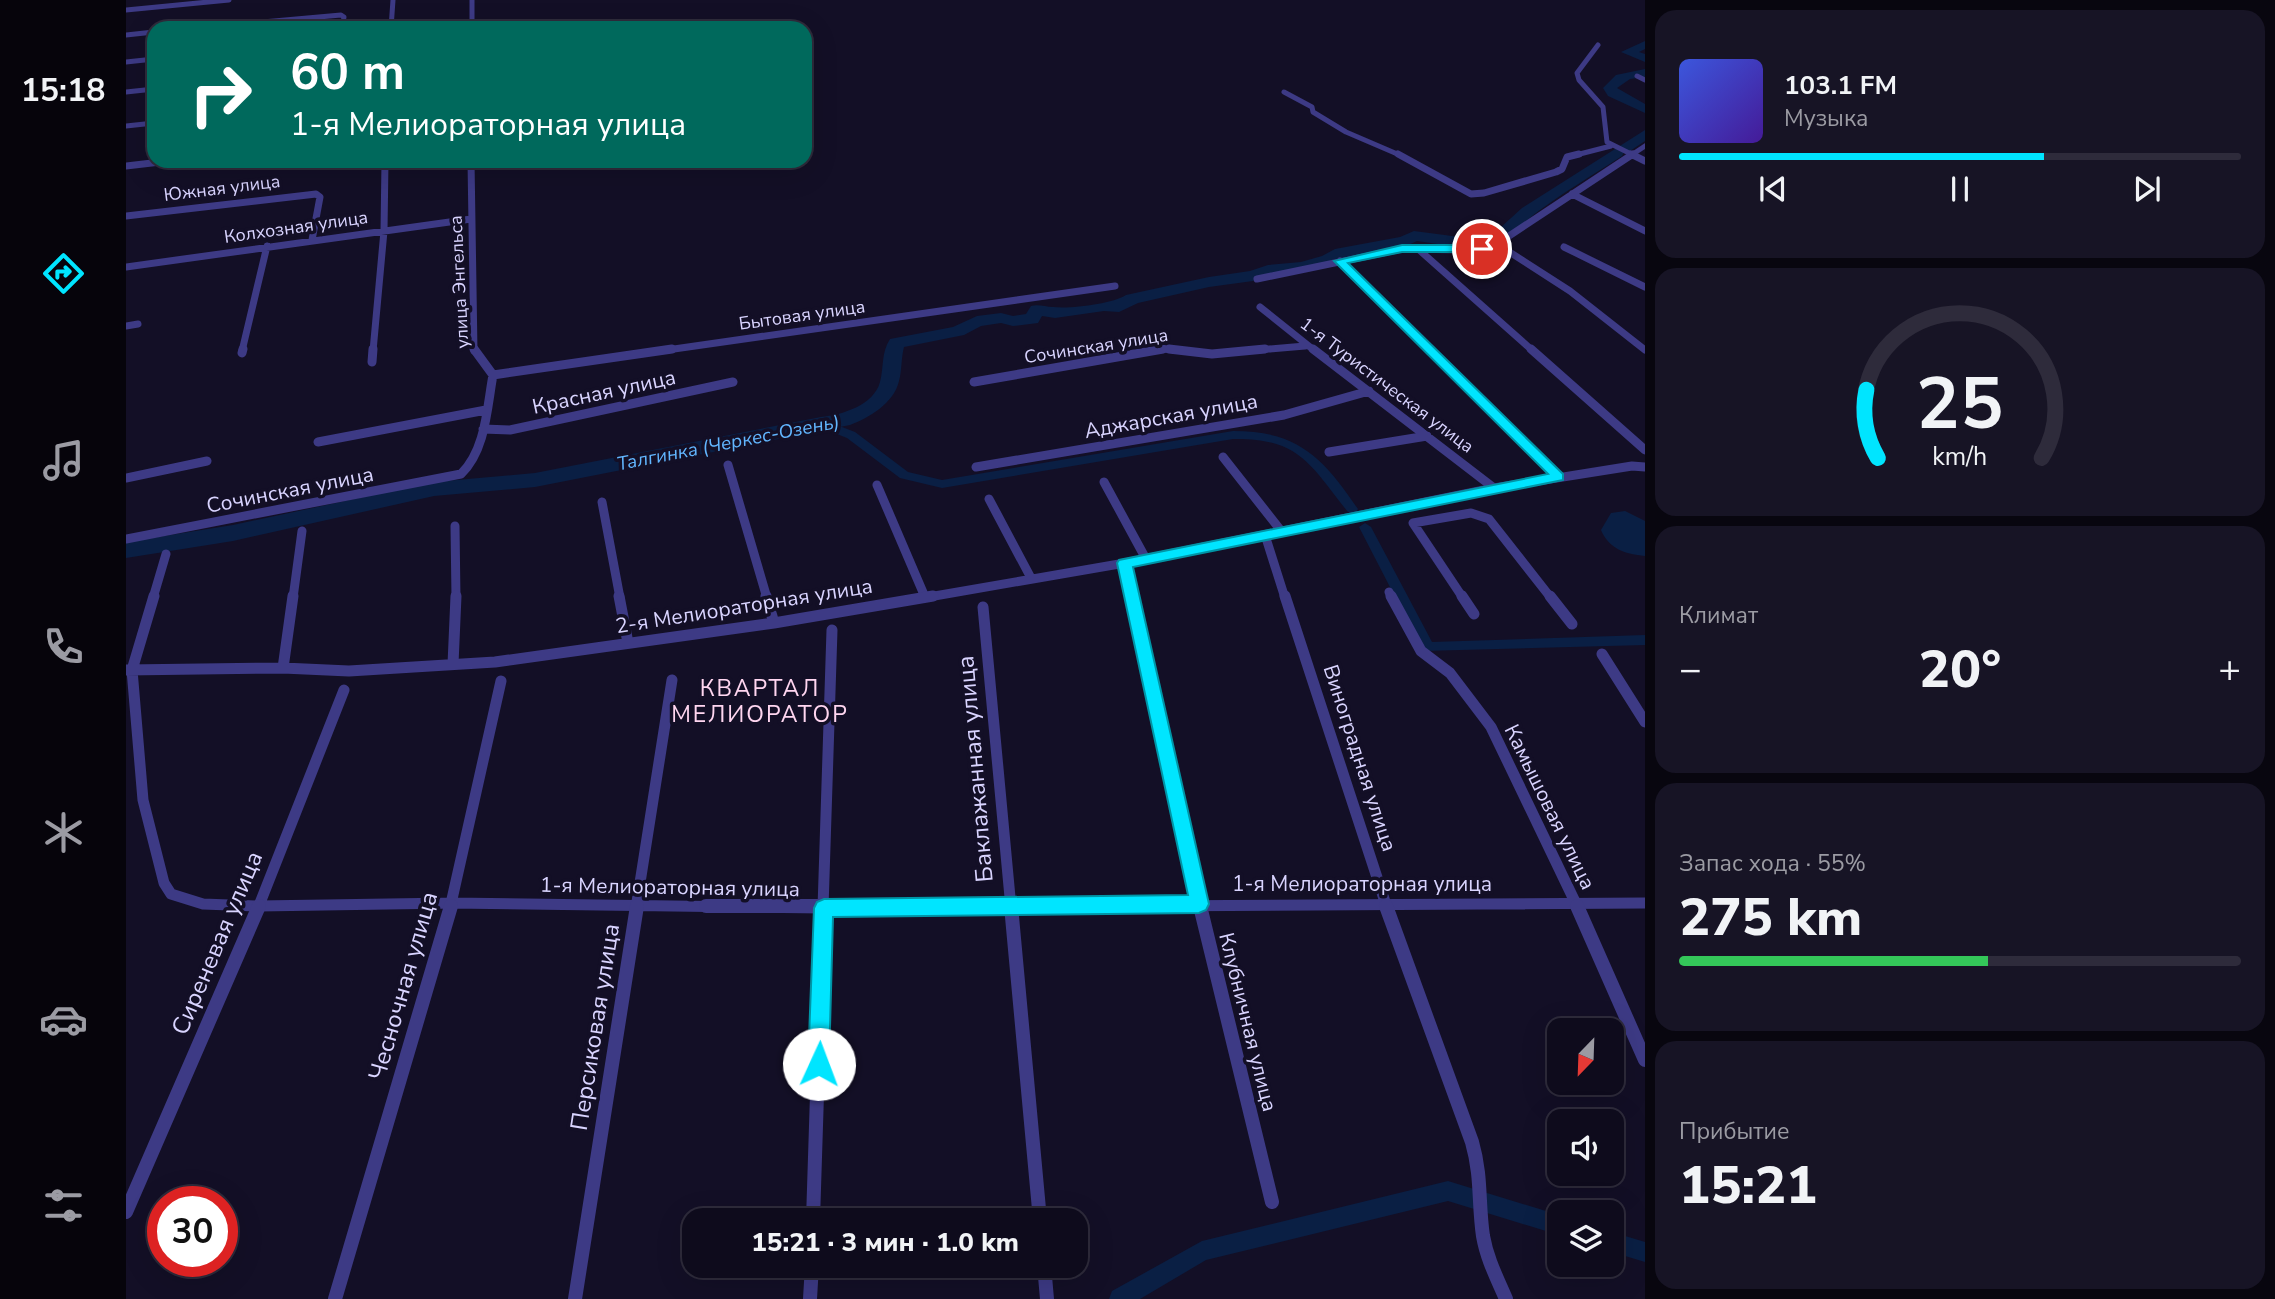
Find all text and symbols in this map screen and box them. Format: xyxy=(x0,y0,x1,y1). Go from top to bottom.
text: 60 m xyxy=(290,39,405,106)
icon: right xyxy=(175,49,266,140)
text: 103.1 FM xyxy=(1784,68,1897,103)
text: 15:18 xyxy=(21,69,105,112)
text: 1-я Мелиораторная улица xyxy=(290,103,686,146)
text: Музыка xyxy=(1784,103,1868,134)
street label: Южная улица xyxy=(162,169,282,207)
icon: previous xyxy=(1754,170,1792,208)
icon: pause xyxy=(1941,170,1979,208)
icon: next xyxy=(2128,170,2166,208)
street label: Колхозная улица xyxy=(222,205,370,249)
street label: улица Энгельса xyxy=(444,215,474,349)
pin xyxy=(1452,219,1512,279)
icon: arrive xyxy=(1463,230,1501,268)
icon: directions xyxy=(39,249,88,298)
street label: Бытовая улица xyxy=(737,294,867,336)
street label: 1-я Туристическая улица xyxy=(1295,312,1479,458)
street label: Сочинская улица xyxy=(1022,323,1170,369)
text: 25 xyxy=(1916,354,2004,454)
street label: Красная улица xyxy=(530,363,678,421)
street label: Аджарская улица xyxy=(1082,387,1260,445)
water label: Талгинка (Черкес-Озень) xyxy=(615,409,842,477)
icon: music xyxy=(39,436,88,485)
text: km/h xyxy=(1932,439,1988,473)
street label: Сочинская улица xyxy=(204,460,376,520)
street label: 2-я Мелиораторная улица xyxy=(613,572,875,640)
text: Климат xyxy=(1679,600,1758,631)
icon: phone xyxy=(39,622,88,671)
text: 20° xyxy=(1919,634,2001,705)
text: − xyxy=(1679,644,1702,695)
text: + xyxy=(2218,644,2241,695)
street label: Баклажанная улица xyxy=(949,655,1001,883)
street label: Виноградная улица xyxy=(1317,661,1403,855)
district label: КВАРТАЛ МЕЛИОРАТОР xyxy=(671,673,849,730)
street label: Камышовая улица xyxy=(1498,720,1602,894)
icon: climate xyxy=(39,808,88,857)
street label: Сиреневая улица xyxy=(164,846,270,1040)
text: Запас хода · 55% xyxy=(1679,848,1866,879)
street label: 1-я Мелиораторная улица xyxy=(1232,870,1492,898)
street label: 1-я Мелиораторная улица xyxy=(540,871,800,903)
text: 275 km xyxy=(1679,882,1862,953)
street label: Чесночная улица xyxy=(361,888,445,1084)
street label: Персиковая улица xyxy=(563,921,627,1133)
street label: Клубничная улица xyxy=(1212,930,1284,1114)
icon: car xyxy=(39,995,88,1044)
north arrow xyxy=(1547,1018,1624,1096)
map controls xyxy=(1547,1018,1624,1277)
position arrow xyxy=(782,1027,856,1101)
button: sound xyxy=(1547,1109,1624,1186)
text: Прибытие xyxy=(1679,1116,1789,1147)
text: 15:21 xyxy=(1679,1150,1817,1221)
icon: filters xyxy=(39,1181,88,1230)
speed limit sign: 30 xyxy=(147,1186,238,1277)
button: layers xyxy=(1547,1200,1624,1277)
text: 15:21 · 3 мин · 1.0 km xyxy=(751,1225,1019,1260)

